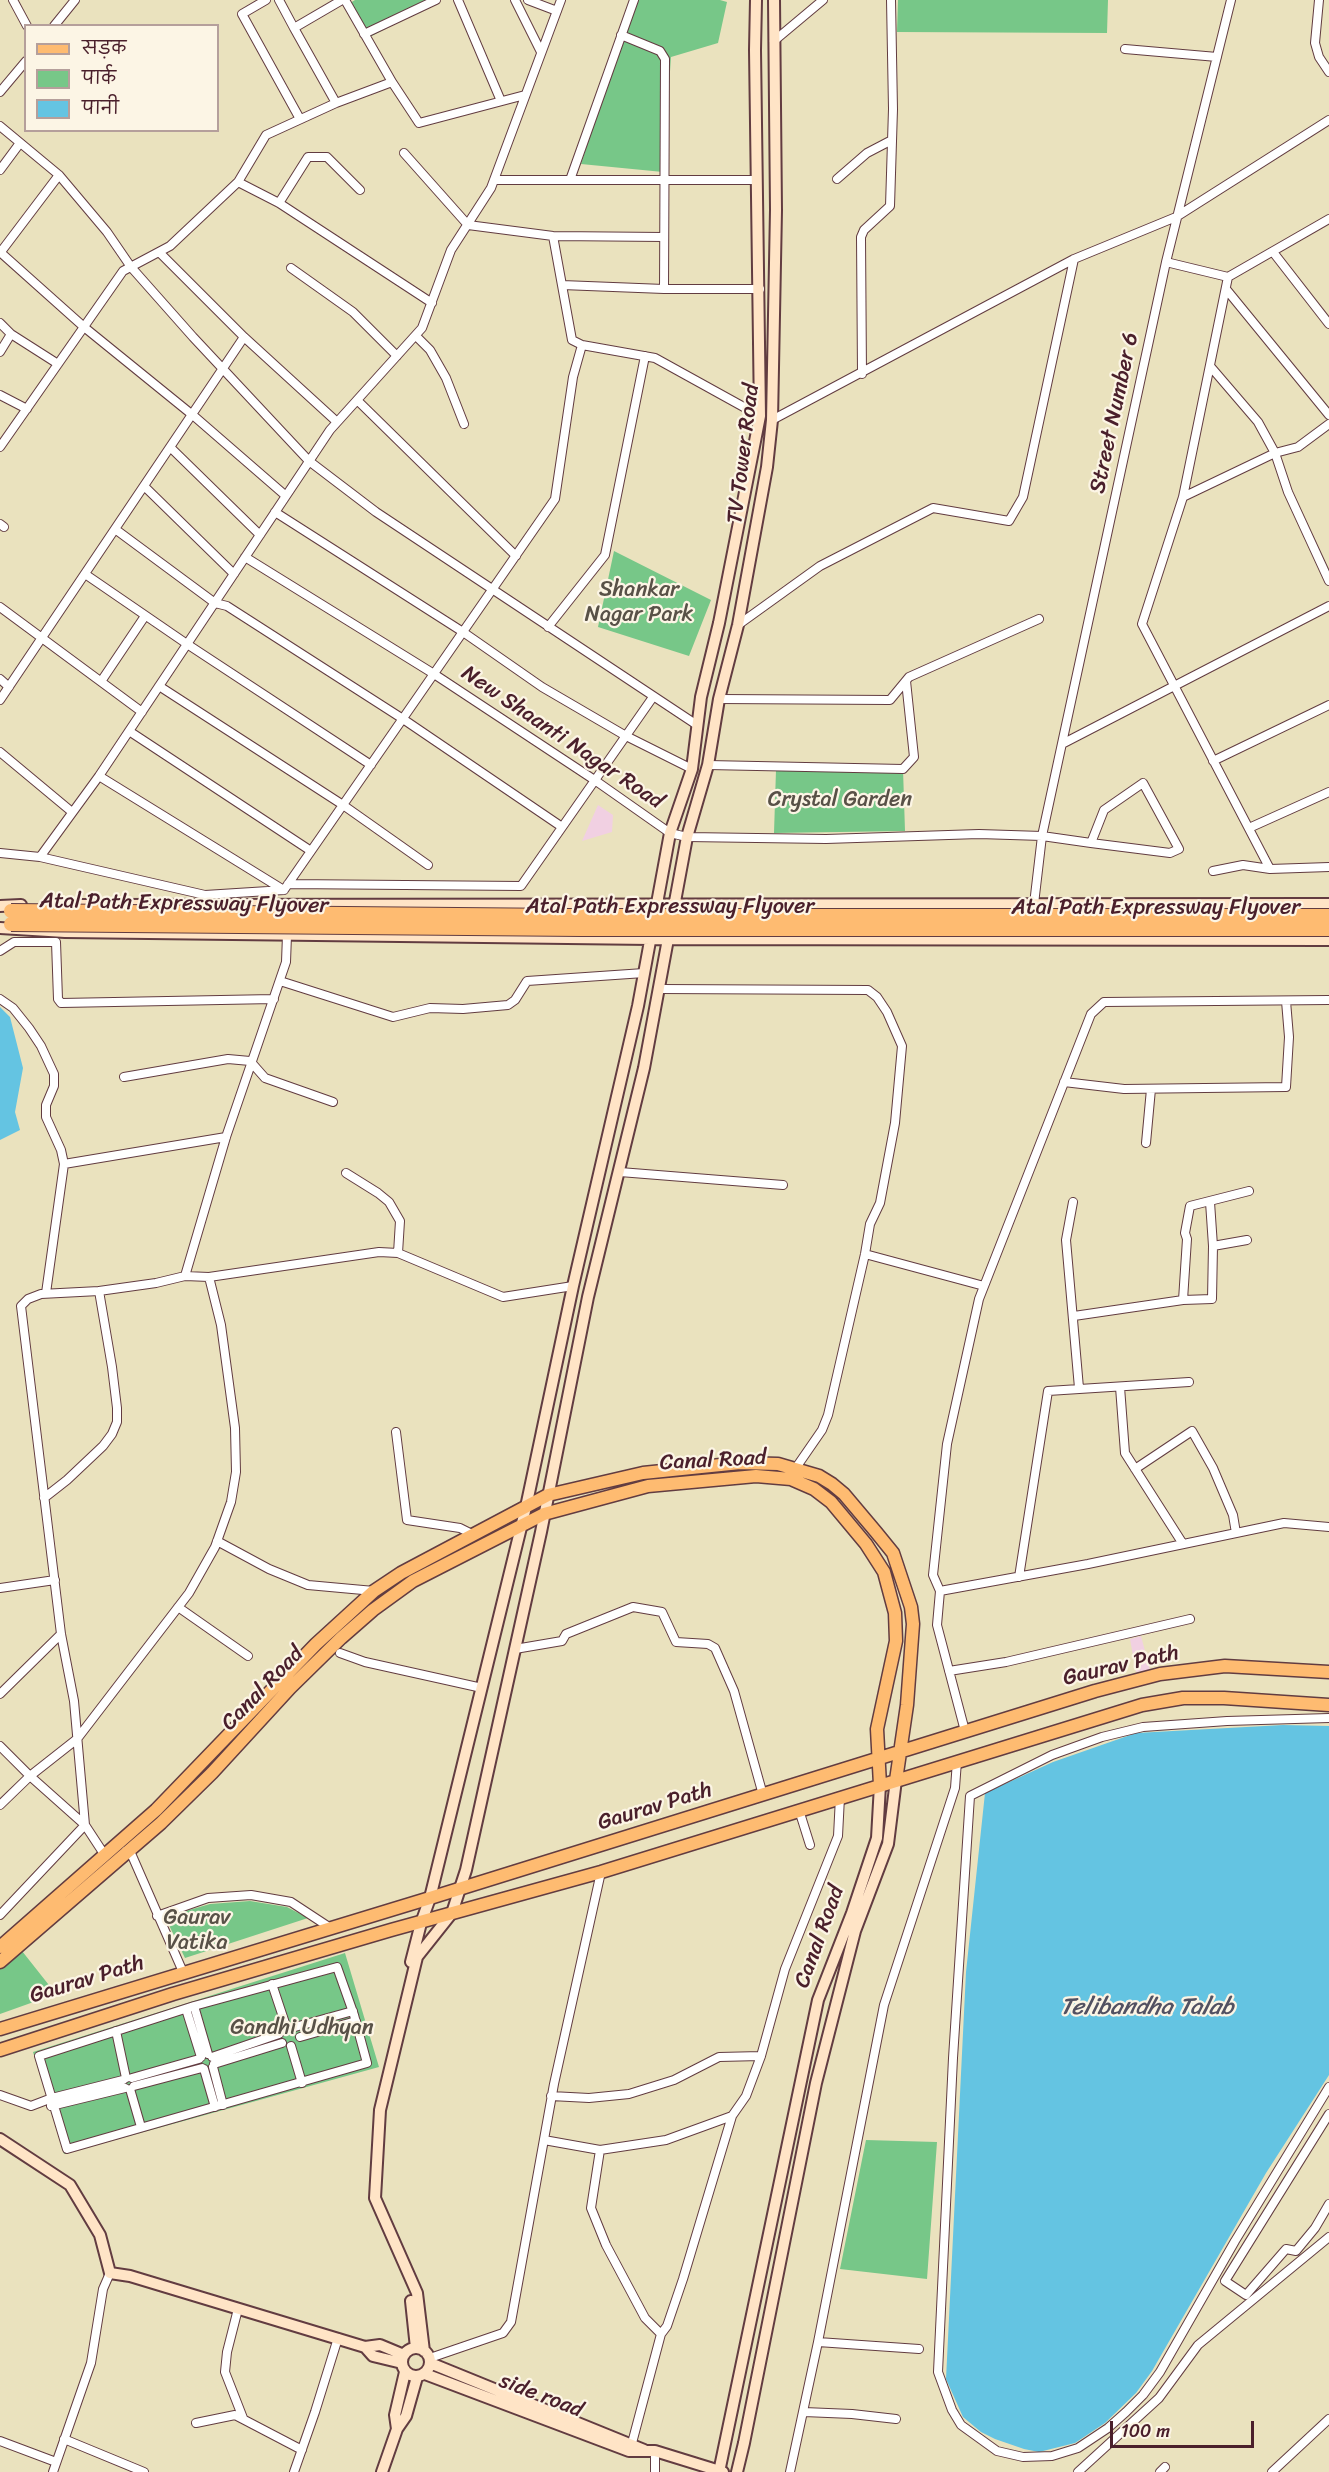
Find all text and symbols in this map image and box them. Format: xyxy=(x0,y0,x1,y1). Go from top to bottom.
legend xyxy=(24,24,219,132)
text: सड़क xyxy=(82,32,126,64)
text: पार्क xyxy=(82,62,116,94)
text: पानी xyxy=(82,92,119,124)
street label: Street Number 6 xyxy=(1085,330,1145,496)
street label: TV Tower Road xyxy=(722,382,766,526)
park label: Shankar Nagar Park xyxy=(585,577,693,628)
street label: New Shaanti Nagar Road xyxy=(456,661,668,815)
park label: Crystal Garden xyxy=(768,787,912,813)
street label: Atal Path Expressway Flyover xyxy=(39,888,329,920)
street label: Atal Path Expressway Flyover xyxy=(526,894,814,920)
street label: Atal Path Expressway Flyover xyxy=(1012,895,1300,921)
street label: Canal Road xyxy=(659,1445,767,1477)
street label: Gaurav Path xyxy=(1060,1640,1182,1692)
street label: Canal Road xyxy=(216,1641,310,1737)
street label: Gaurav Path xyxy=(595,1777,715,1837)
street label: Canal Road xyxy=(789,1882,851,1992)
park label: Gaurav Vatika xyxy=(164,1905,230,1957)
street label: Gaurav Path xyxy=(27,1950,147,2010)
water label: Telibandha Talab xyxy=(1060,1994,1234,2022)
park label: Gandhi Udhyan xyxy=(230,2015,374,2041)
street label: side road xyxy=(495,2368,587,2424)
scale bar xyxy=(1113,2409,1257,2447)
text: 100 m xyxy=(1121,2415,1170,2447)

